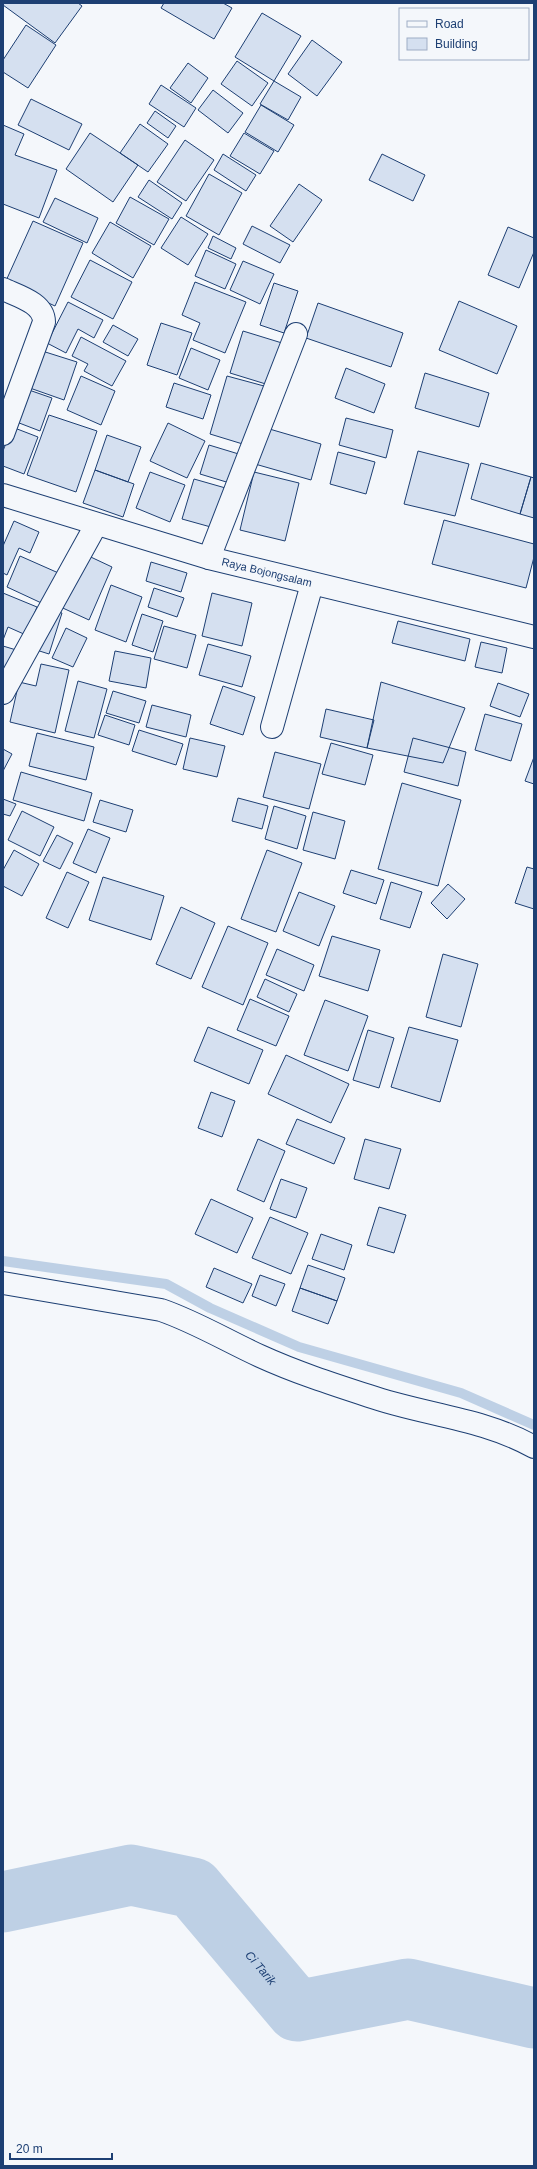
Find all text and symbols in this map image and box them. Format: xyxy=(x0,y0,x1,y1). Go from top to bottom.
legend xyxy=(399,8,529,60)
text: Road xyxy=(435,17,464,31)
text: Building xyxy=(435,37,478,51)
street label: Raya Bojongsalam xyxy=(221,555,313,589)
water label: Ci Tarik xyxy=(242,1948,280,1989)
scale bar xyxy=(10,2135,112,2161)
text: 20 m xyxy=(16,2142,43,2156)

